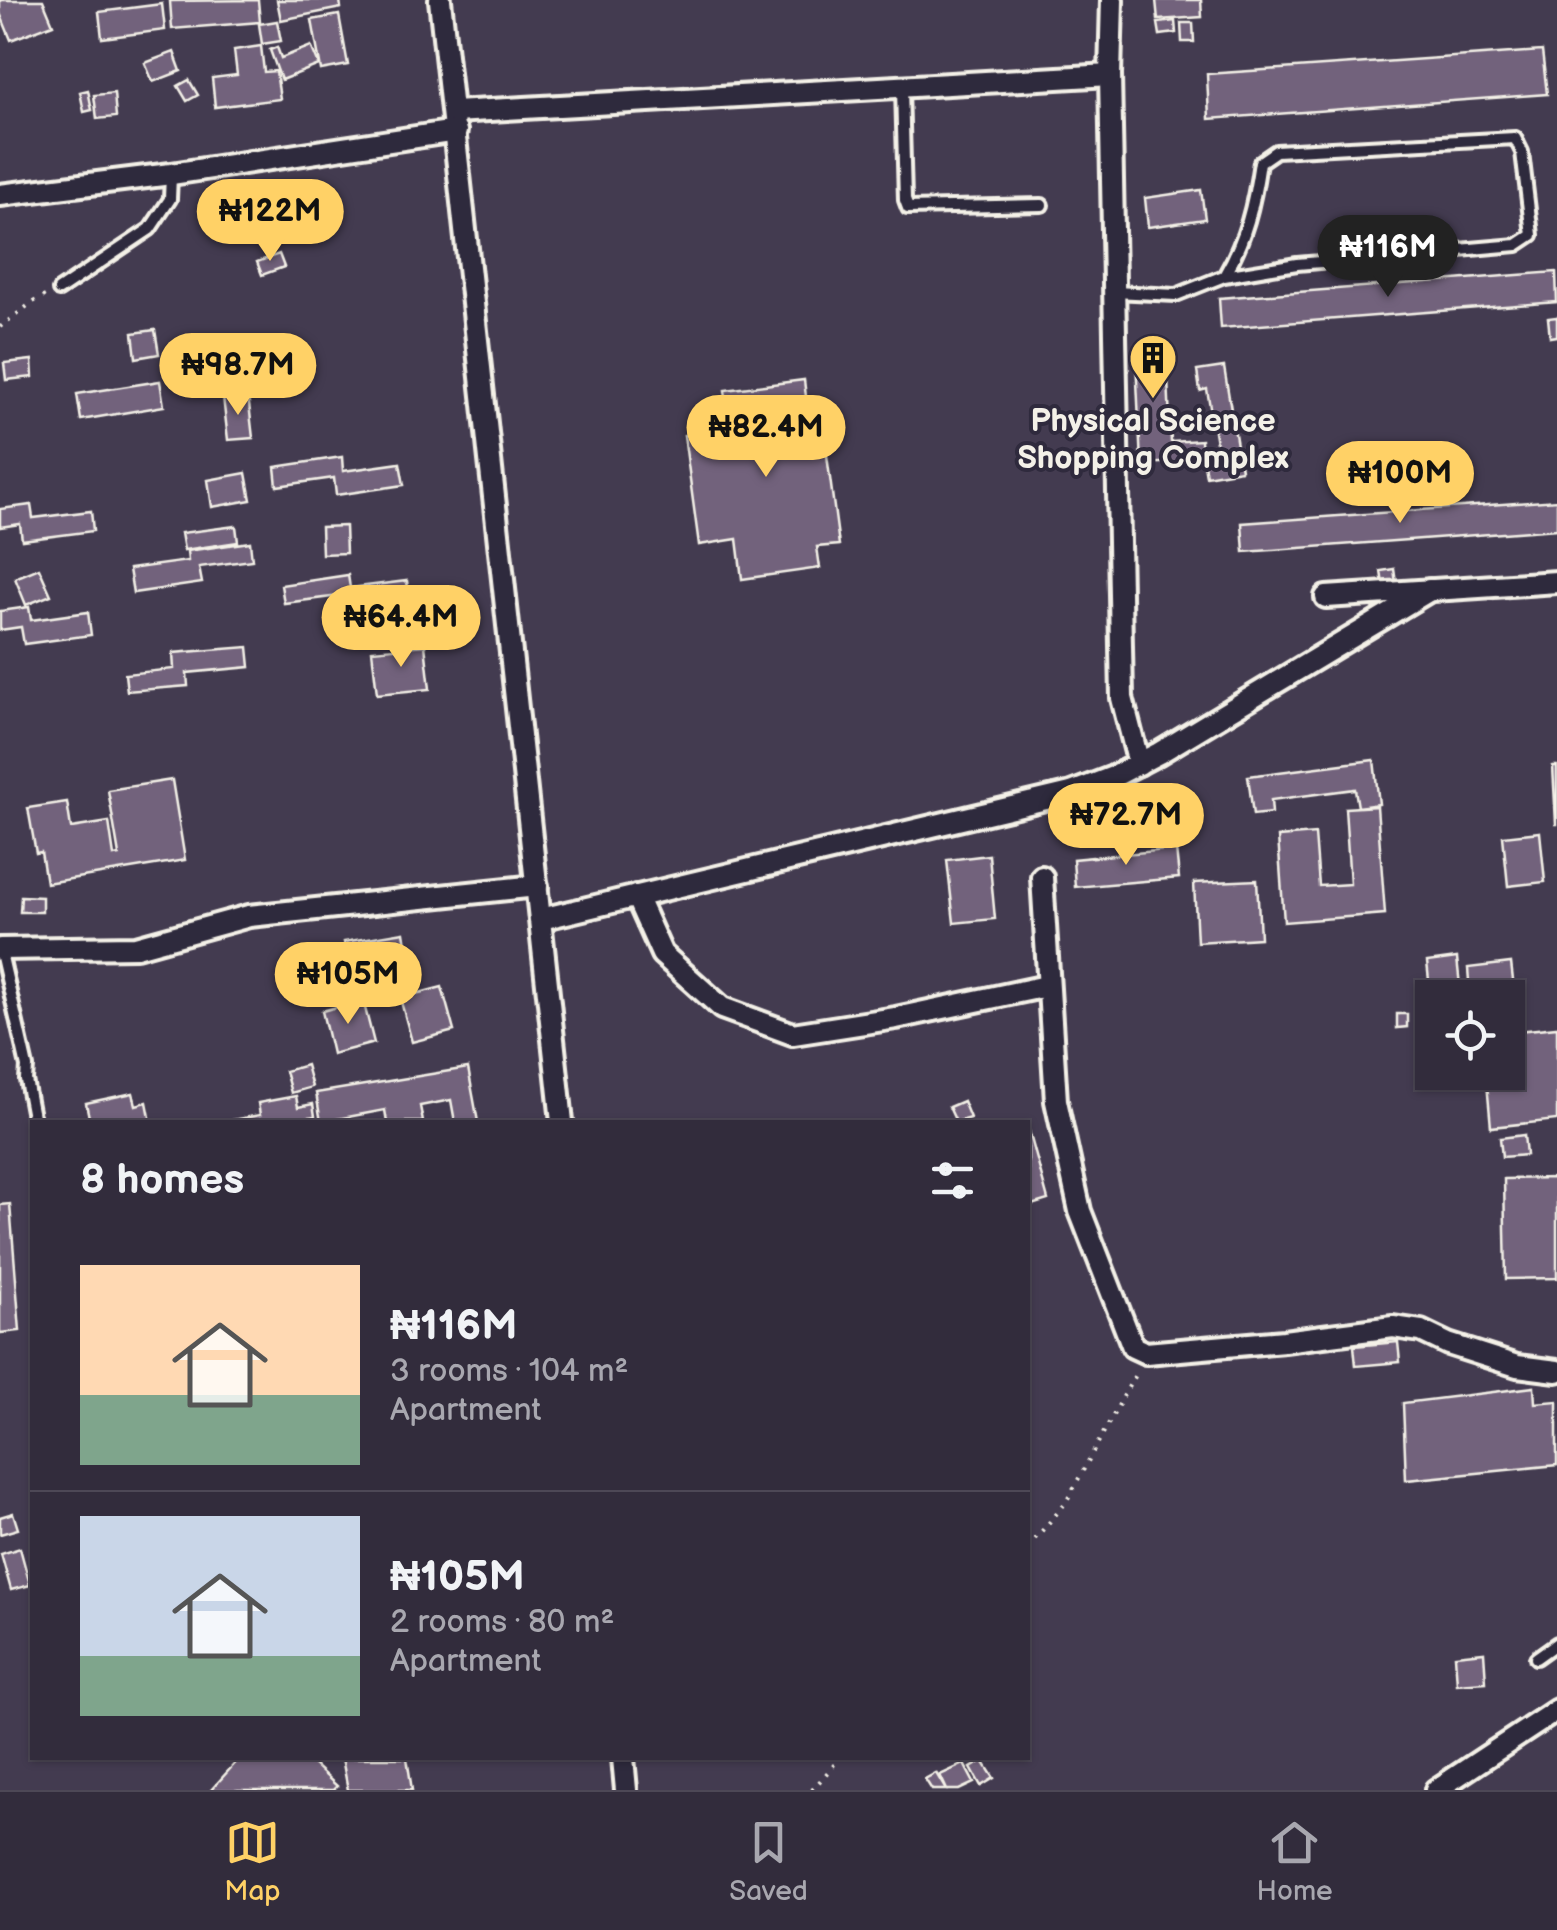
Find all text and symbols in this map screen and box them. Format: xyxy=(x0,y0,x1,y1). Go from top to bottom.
pin: ₦122M xyxy=(200,179,340,264)
text: ₦122M xyxy=(219,192,321,231)
pin: ₦116M xyxy=(1318,215,1458,300)
text: ₦116M xyxy=(1339,228,1437,267)
building icon: Physical Science Shopping Complex xyxy=(1127,332,1179,400)
pin: ₦98.7M xyxy=(157,333,319,418)
text: ₦98.7M xyxy=(181,346,295,385)
pin: ₦82.4M xyxy=(685,395,847,480)
place label: Physical Science Shopping Complex xyxy=(1017,402,1289,478)
text: ₦82.4M xyxy=(709,408,823,447)
pin: ₦100M xyxy=(1330,441,1470,526)
text: ₦100M xyxy=(1348,454,1452,493)
pin: ₦64.4M xyxy=(320,585,482,670)
text: ₦64.4M xyxy=(344,598,458,637)
pin: ₦72.7M xyxy=(1045,783,1207,868)
text: ₦72.7M xyxy=(1070,796,1182,835)
pin: ₦105M xyxy=(278,942,418,1027)
text: ₦105M xyxy=(297,955,399,994)
map controls xyxy=(1415,980,1525,1090)
button: locate xyxy=(1415,980,1525,1090)
icon: filters xyxy=(925,1153,980,1208)
text: 8 homes xyxy=(80,1155,244,1206)
text: ₦116M xyxy=(390,1301,517,1352)
icon: home xyxy=(160,1305,280,1425)
text: 3 rooms · 104 m² xyxy=(390,1352,628,1391)
text: Apartment xyxy=(390,1391,541,1430)
text: ₦105M xyxy=(390,1552,525,1603)
icon: home xyxy=(160,1556,280,1676)
text: 2 rooms · 80 m² xyxy=(390,1603,614,1642)
text: Apartment xyxy=(390,1642,541,1681)
tab: Map xyxy=(224,1815,281,1908)
tab: Saved xyxy=(729,1815,808,1908)
tab: Home xyxy=(1257,1815,1333,1908)

